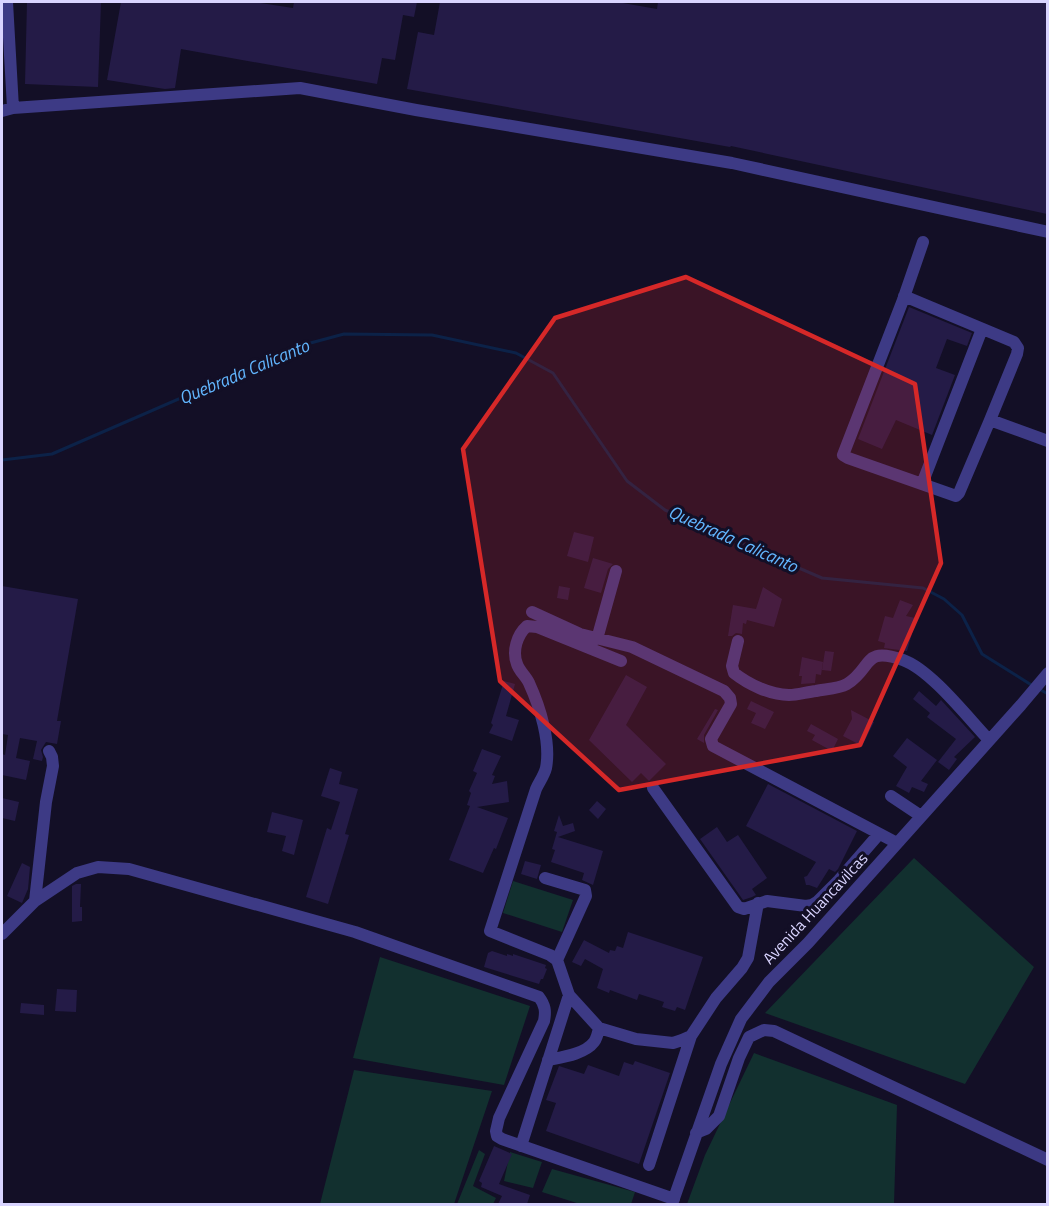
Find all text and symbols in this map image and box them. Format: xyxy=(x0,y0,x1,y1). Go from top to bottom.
water label: Quebrada Calicanto xyxy=(174,332,314,411)
water label: Quebrada Calicanto xyxy=(664,498,803,580)
street label: Avenida Huancavilcas xyxy=(757,847,873,969)

